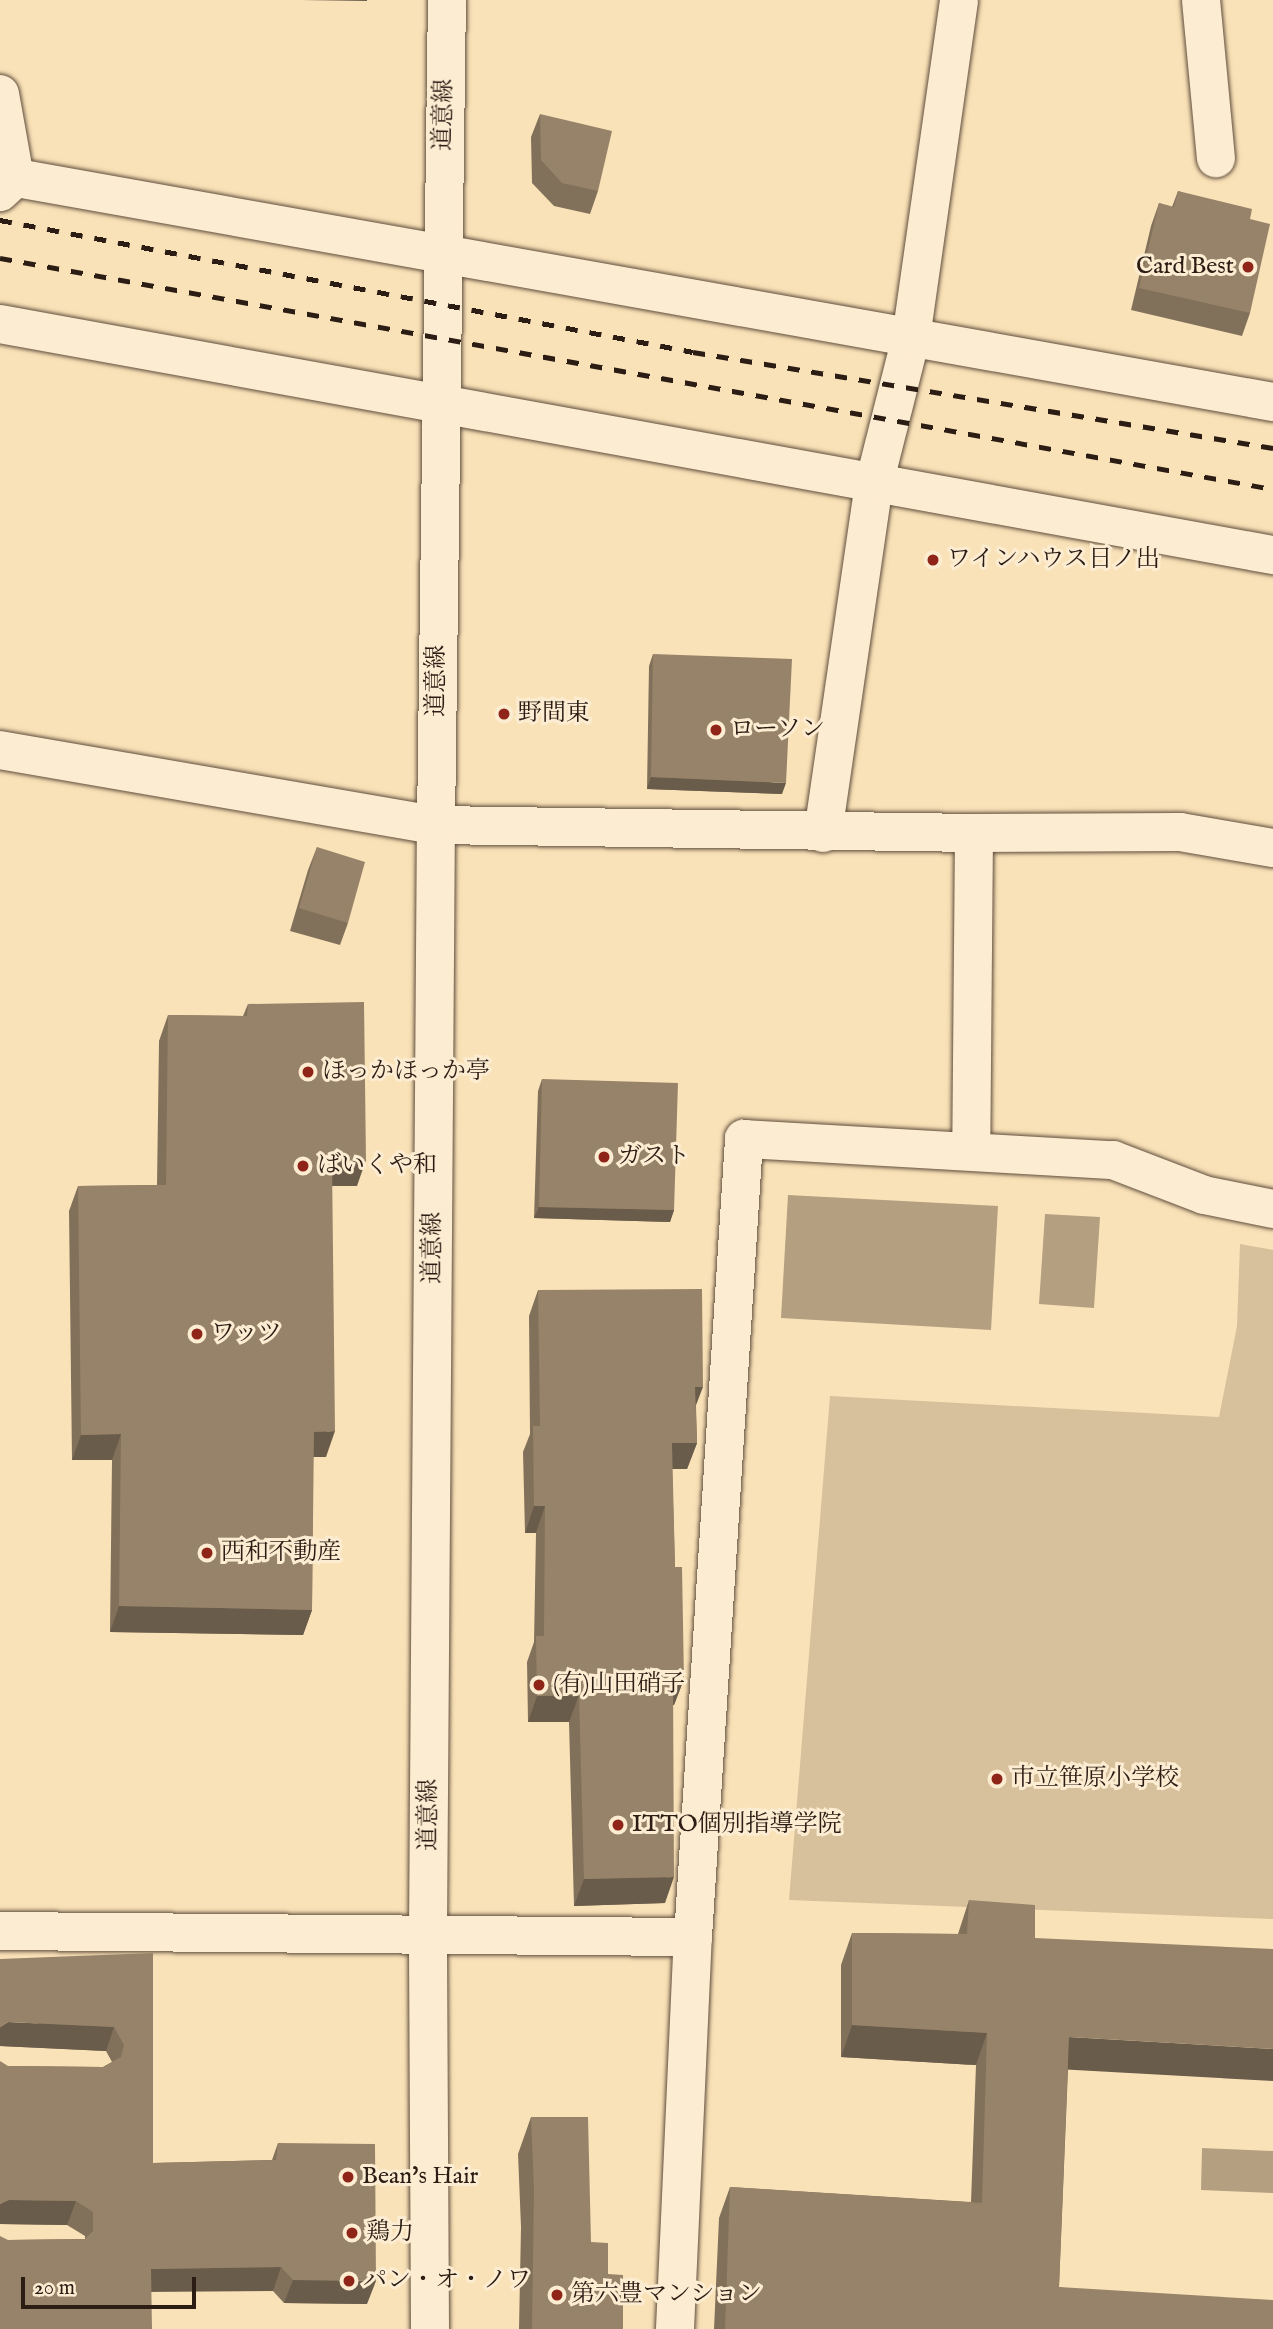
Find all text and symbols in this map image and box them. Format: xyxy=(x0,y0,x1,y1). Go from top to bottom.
street label: 道意線 xyxy=(429,79,459,151)
place label: Card Best xyxy=(1136,253,1234,281)
marker: Card Best xyxy=(1240,259,1256,275)
place label: ワインハウス日ノ出 xyxy=(947,546,1163,574)
marker: ワインハウス日ノ出 xyxy=(925,552,941,568)
street label: 道意線 xyxy=(423,645,451,717)
place label: 野間東 xyxy=(518,700,590,728)
marker: 野間東 xyxy=(496,706,512,722)
place label: ローソン xyxy=(730,716,826,744)
marker: ローソン xyxy=(708,722,724,738)
place label: ほっかほっか亭 xyxy=(322,1058,490,1086)
marker: ほっかほっか亭 xyxy=(300,1064,316,1080)
place label: ガスト xyxy=(618,1143,690,1171)
marker: ガスト xyxy=(596,1149,612,1165)
place label: ばいくや和 xyxy=(317,1152,437,1180)
marker: ばいくや和 xyxy=(295,1158,311,1174)
street label: 道意線 xyxy=(419,1212,447,1284)
place label: ワッツ xyxy=(211,1320,283,1348)
marker: ワッツ xyxy=(189,1326,205,1342)
place label: 西和不動産 xyxy=(221,1539,341,1567)
marker: 西和不動産 xyxy=(199,1545,215,1561)
place label: (有)山田硝子 xyxy=(553,1671,685,1699)
marker: (有)山田硝子 xyxy=(531,1677,547,1693)
place label: 市立笹原小学校 xyxy=(1011,1765,1179,1793)
marker: 市立笹原小学校 xyxy=(989,1771,1005,1787)
street label: 道意線 xyxy=(415,1779,443,1851)
place label: ITTO個別指導学院 xyxy=(632,1811,842,1839)
marker: ITTO個別指導学院 xyxy=(610,1817,626,1833)
place label: Bean's Hair xyxy=(362,2163,478,2191)
marker: Bean's Hair xyxy=(340,2169,356,2185)
place label: 鶏力 xyxy=(366,2219,414,2247)
marker: 鶏力 xyxy=(344,2225,360,2241)
scale bar xyxy=(24,2262,200,2306)
place label: パン・オ・ノワ xyxy=(363,2267,531,2295)
marker: パン・オ・ノワ xyxy=(341,2273,357,2289)
text: 20 m xyxy=(34,2275,75,2302)
place label: 第六豊マンション xyxy=(571,2281,763,2309)
marker: 第六豊マンション xyxy=(549,2287,565,2303)

